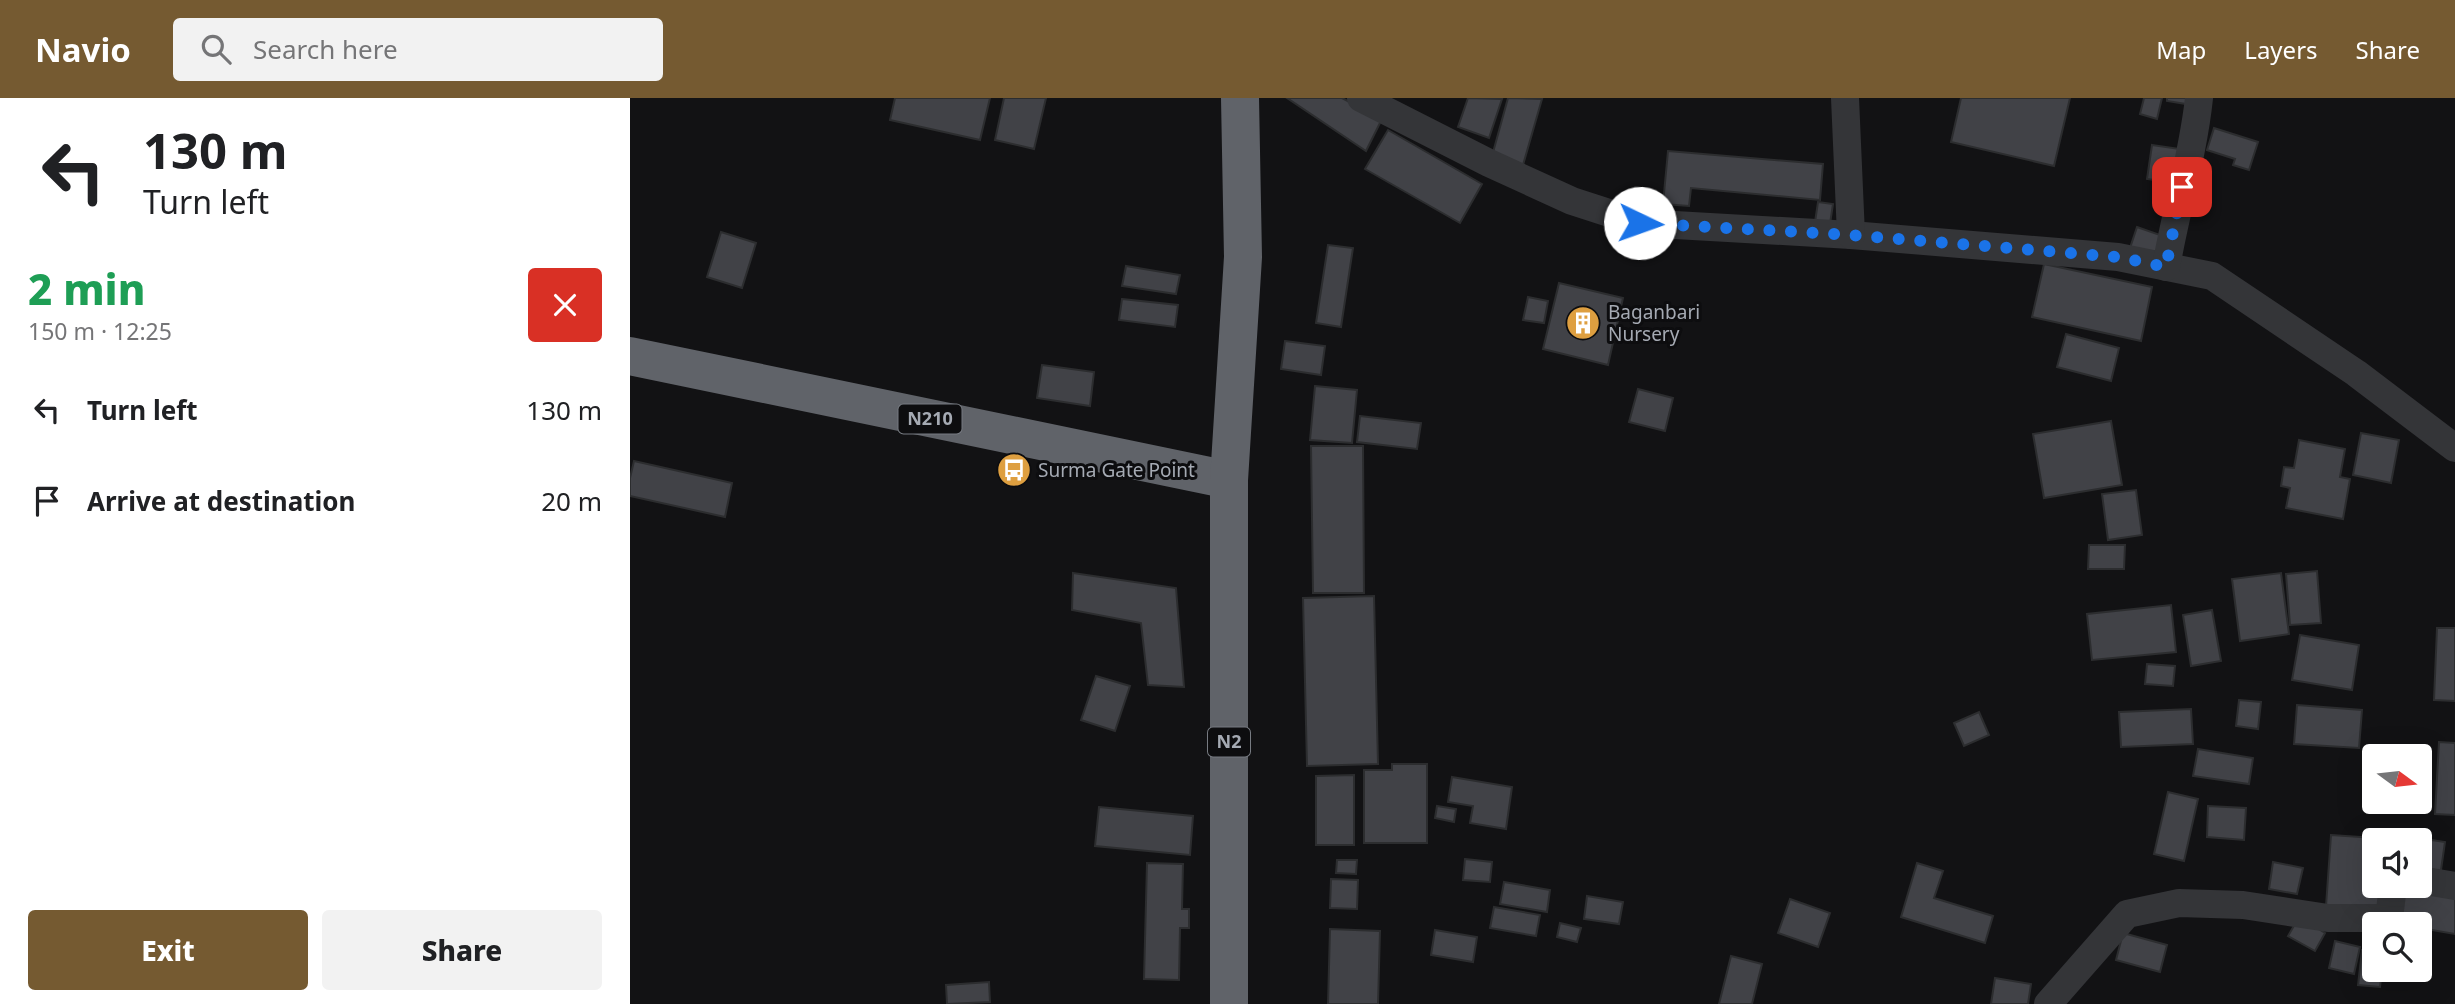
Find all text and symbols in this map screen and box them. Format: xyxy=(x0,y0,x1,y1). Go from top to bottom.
search box xyxy=(173,18,663,81)
text: Navio xyxy=(35,27,131,72)
icon: search xyxy=(197,30,235,68)
text: Search here xyxy=(253,31,398,67)
text: Map xyxy=(2156,33,2206,66)
text: Layers xyxy=(2244,33,2318,66)
text: Share xyxy=(2356,33,2420,66)
text: 130 m xyxy=(143,117,288,183)
icon: left xyxy=(28,126,119,217)
pin xyxy=(2152,157,2212,217)
icon: arrive xyxy=(2163,168,2201,206)
text: Turn left xyxy=(143,180,269,223)
position arrow xyxy=(1603,186,1677,260)
text: 2 min xyxy=(28,260,145,317)
button: close xyxy=(528,268,602,342)
place label: Baganbari Nursery xyxy=(1608,299,1700,347)
building icon: Baganbari Nursery xyxy=(1564,304,1602,342)
text: 150 m · 12:25 xyxy=(28,315,172,347)
icon: left xyxy=(28,391,66,429)
text: Turn left xyxy=(87,392,198,428)
text: 130 m xyxy=(526,392,602,428)
road number: N210 xyxy=(898,404,962,433)
bus stop icon: Surma Gate Point xyxy=(995,451,1033,489)
place label: Surma Gate Point xyxy=(1038,457,1195,483)
icon: arrive xyxy=(28,482,66,520)
text: Arrive at destination xyxy=(87,483,356,519)
text: 20 m xyxy=(541,483,602,519)
road number: N2 xyxy=(1208,728,1250,756)
north arrow xyxy=(2362,744,2432,814)
map controls xyxy=(2362,744,2432,982)
button: sound xyxy=(2362,828,2432,898)
button: Exit xyxy=(28,910,308,990)
button: Share xyxy=(322,910,602,990)
button: search xyxy=(2362,912,2432,982)

